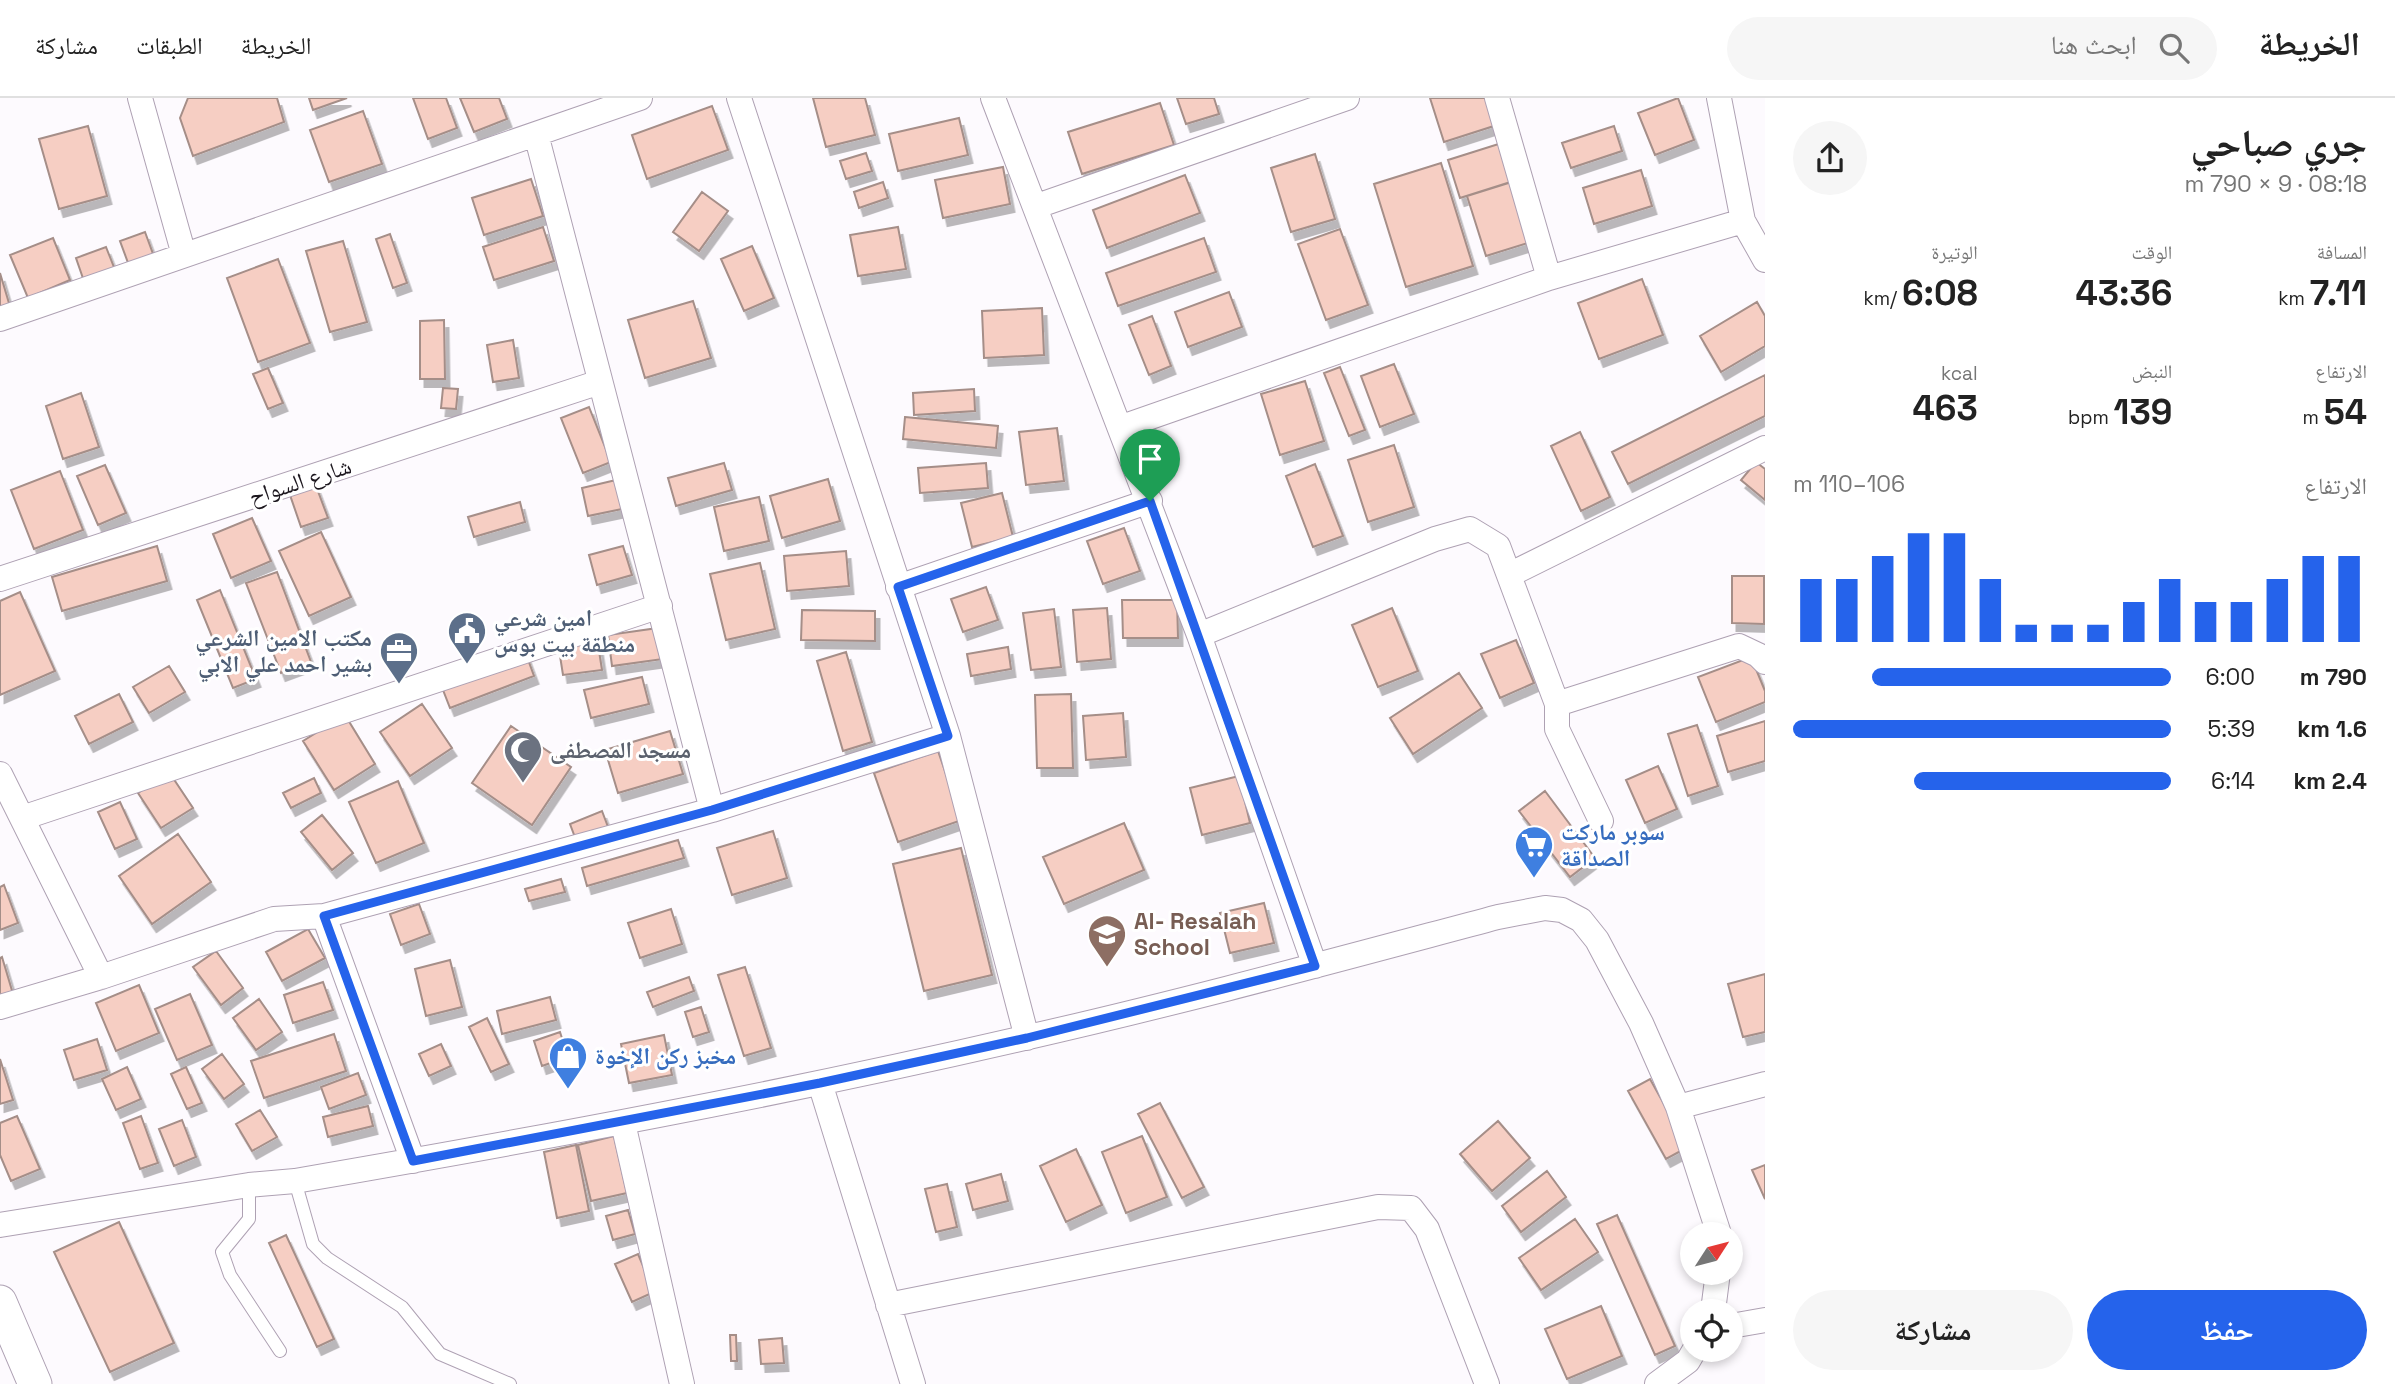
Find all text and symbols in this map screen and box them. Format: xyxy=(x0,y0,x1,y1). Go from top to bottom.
search box xyxy=(1727,17,2217,80)
text: الخريطة xyxy=(2259,23,2360,65)
text: ابحث هنا xyxy=(2051,28,2137,62)
icon: search xyxy=(2155,29,2193,67)
text: مشاركة xyxy=(35,30,98,61)
text: الطبقات xyxy=(136,30,203,61)
text: الخريطة xyxy=(241,30,311,61)
text: جري صباحي xyxy=(2190,119,2367,167)
button: share xyxy=(1793,121,1867,195)
text: 08:18 · 9 × 790 m xyxy=(2184,169,2367,199)
text: الوتيرة xyxy=(1931,240,1978,265)
text: الوقت xyxy=(2131,240,2172,265)
text: المسافة xyxy=(2317,240,2367,265)
text: 6:08 xyxy=(1902,271,1978,315)
text: 43:36 xyxy=(2075,271,2172,315)
text: 7.11 xyxy=(2310,271,2367,315)
text: /km xyxy=(1863,286,1902,311)
text: km xyxy=(2278,286,2310,311)
text: النبض xyxy=(2132,359,2172,384)
text: الارتفاع xyxy=(2315,359,2367,384)
text: kcal xyxy=(1941,361,1978,386)
text: 463 xyxy=(1913,386,1978,430)
text: 139 xyxy=(2114,390,2172,434)
text: 54 xyxy=(2324,390,2367,434)
text: bpm xyxy=(2068,405,2114,430)
text: m xyxy=(2303,405,2324,430)
pin xyxy=(1120,429,1180,501)
icon: arrive xyxy=(1131,440,1169,478)
street label: شارع السواح xyxy=(245,450,355,512)
text: 106–110 m xyxy=(1793,469,1905,499)
text: الارتفاع xyxy=(2304,471,2367,501)
place label: امين شرعي منطقة بيت بوس xyxy=(494,603,635,659)
public building icon: امين شرعي منطقة بيت بوس xyxy=(446,610,488,665)
place label: مكتب الامين الشرعي بشير احمد علي الابي xyxy=(195,623,372,683)
office icon: مكتب الامين الشرعي بشير احمد علي الابي xyxy=(378,630,420,685)
text: 6:00 xyxy=(2206,662,2255,692)
text: 790 m xyxy=(2300,662,2367,692)
text: 5:39 xyxy=(2207,714,2255,744)
text: 1.6 km xyxy=(2297,714,2367,744)
mosque icon: مسجد المصطفى xyxy=(502,729,544,784)
place label: مسجد المصطفى xyxy=(550,735,691,765)
text: 6:14 xyxy=(2211,766,2255,796)
text: 2.4 km xyxy=(2293,766,2367,796)
place label: سوبر ماركت الصداقة xyxy=(1561,817,1665,873)
supermarket icon: سوبر ماركت الصداقة xyxy=(1513,824,1555,879)
place label: Al- Resalah School xyxy=(1134,906,1257,962)
school or university icon: Al- Resalah School xyxy=(1086,913,1128,968)
shop icon: مخبز ركن الإخوة xyxy=(547,1035,589,1090)
place label: مخبز ركن الإخوة xyxy=(595,1041,736,1071)
north arrow xyxy=(1680,1222,1743,1284)
map controls xyxy=(1680,1222,1743,1362)
button: مشاركة xyxy=(1793,1290,2073,1370)
button: حفظ xyxy=(2087,1290,2367,1370)
button: locate xyxy=(1680,1299,1743,1362)

